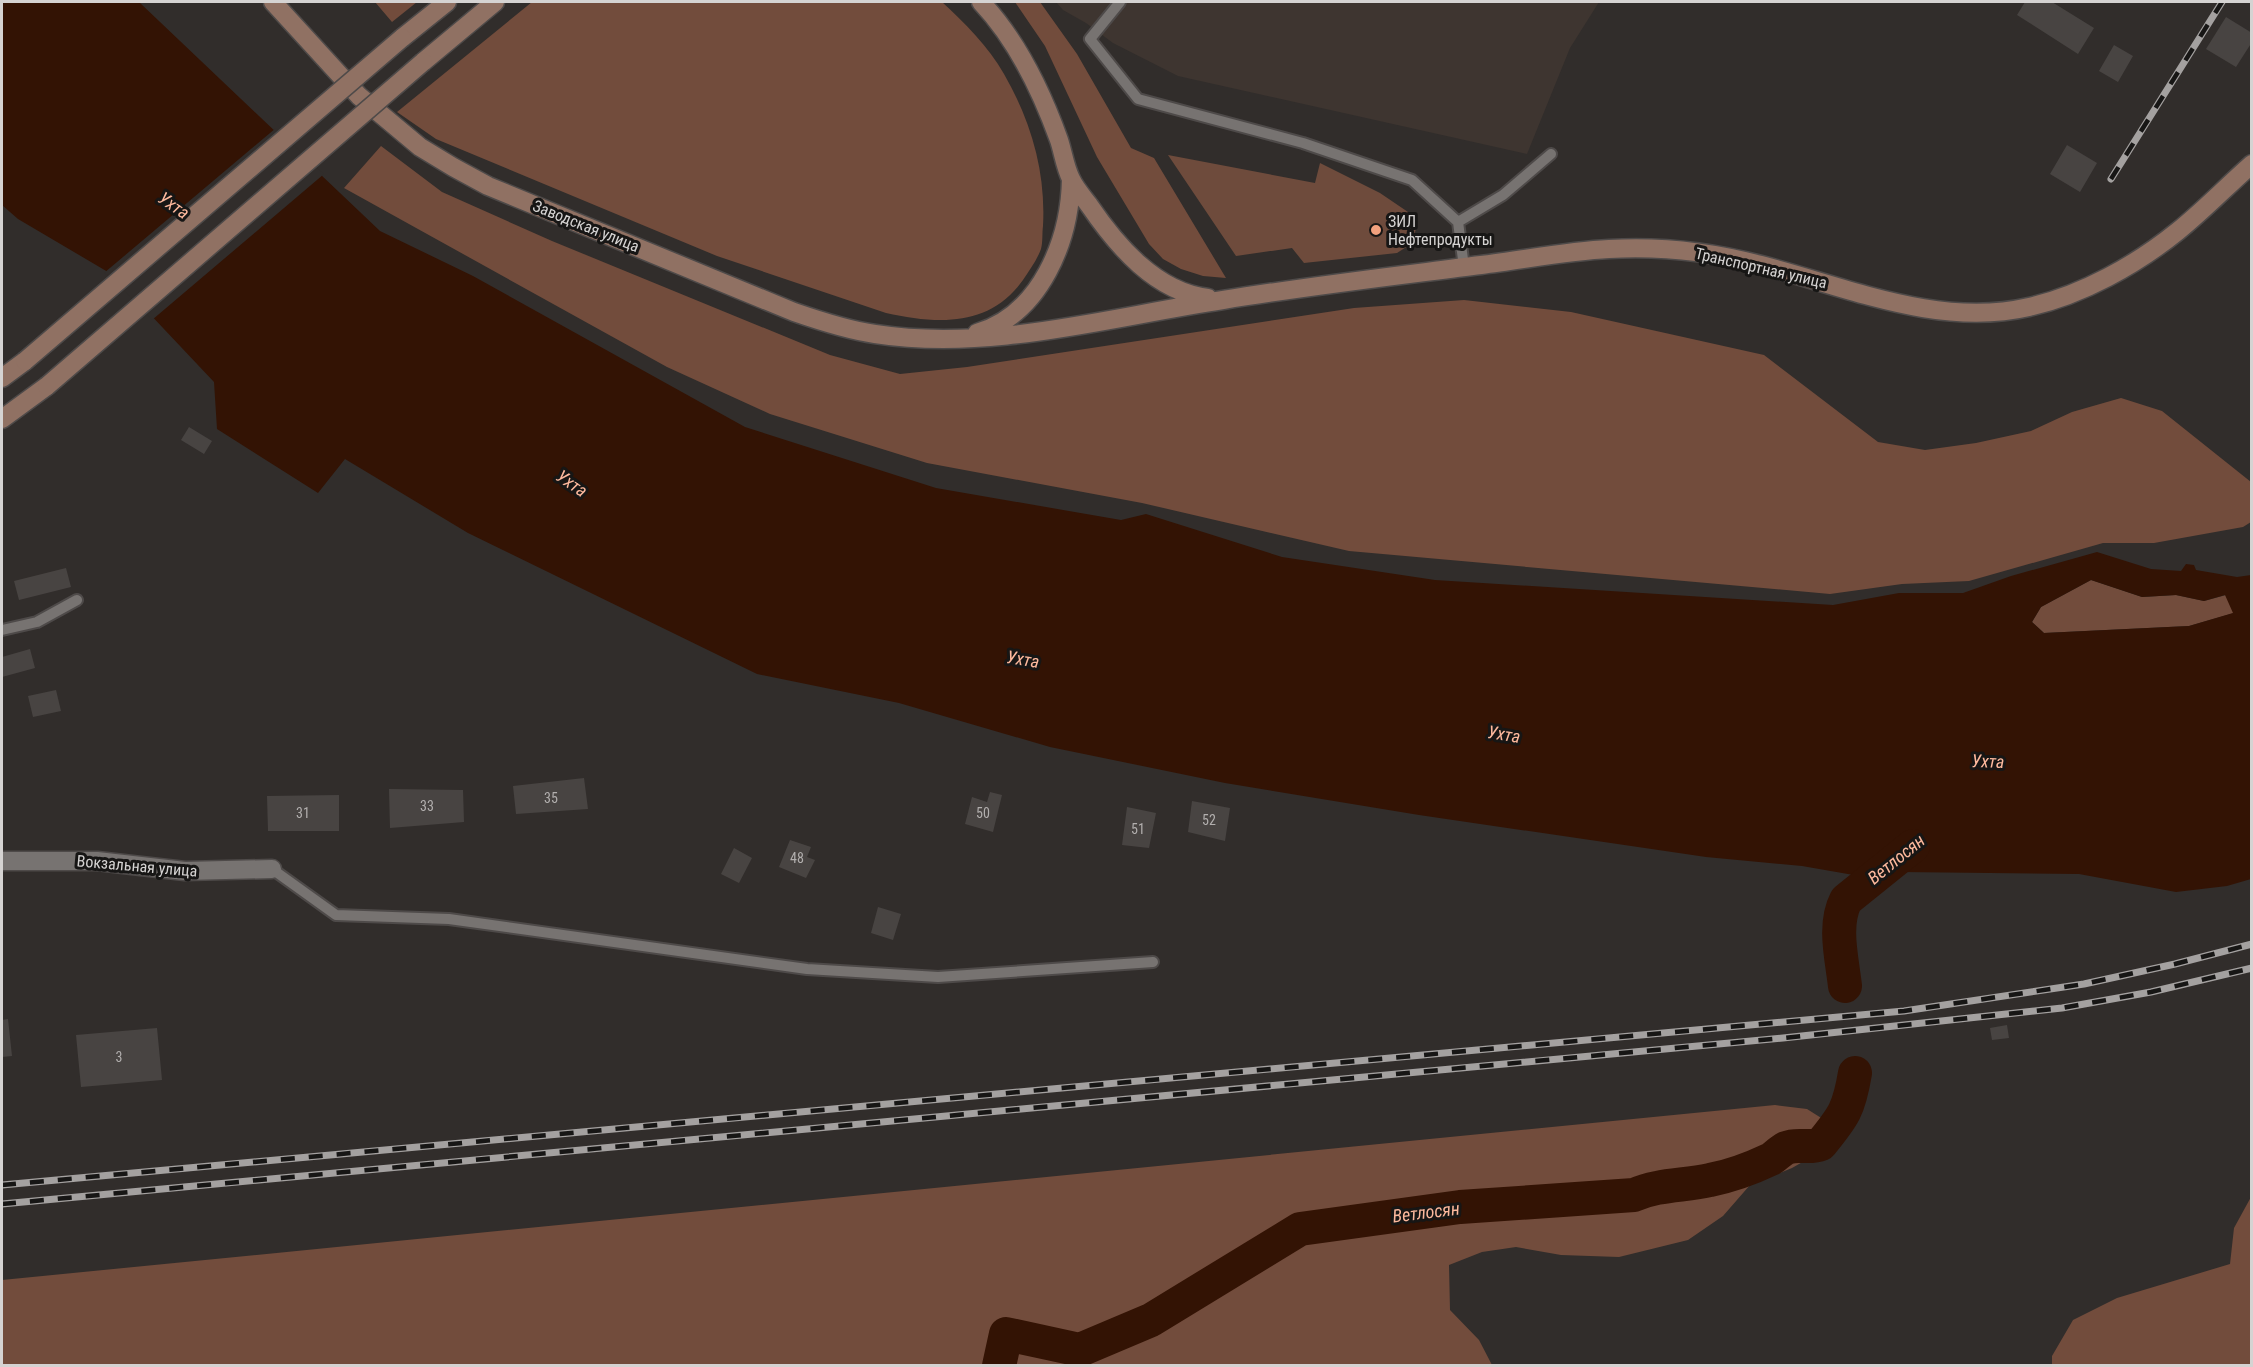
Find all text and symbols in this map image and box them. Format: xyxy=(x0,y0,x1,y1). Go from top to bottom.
water label: Ухта xyxy=(155,187,193,223)
street label: Заводская улица xyxy=(530,196,642,256)
place label: ЗИЛ Нефтепродукты xyxy=(1388,212,1493,249)
marker: ЗИЛ Нефтепродукты xyxy=(1369,223,1383,237)
street label: Транспортная улица xyxy=(1693,244,1829,292)
water label: Ухта xyxy=(553,465,591,501)
water label: Ухта xyxy=(1005,646,1041,672)
water label: Ухта xyxy=(1486,721,1522,747)
water label: Ухта xyxy=(1971,750,2005,772)
house number: 35 xyxy=(544,790,558,806)
house number: 33 xyxy=(420,798,434,814)
house number: 31 xyxy=(296,805,310,821)
house number: 50 xyxy=(976,805,990,821)
house number: 52 xyxy=(1202,812,1216,828)
house number: 51 xyxy=(1131,821,1145,837)
water label: Ветлосян xyxy=(1863,830,1929,888)
house number: 48 xyxy=(790,850,804,866)
street label: Вокзальная улица xyxy=(76,851,198,881)
house number: 3 xyxy=(116,1049,122,1065)
water label: Ветлосян xyxy=(1391,1197,1461,1227)

